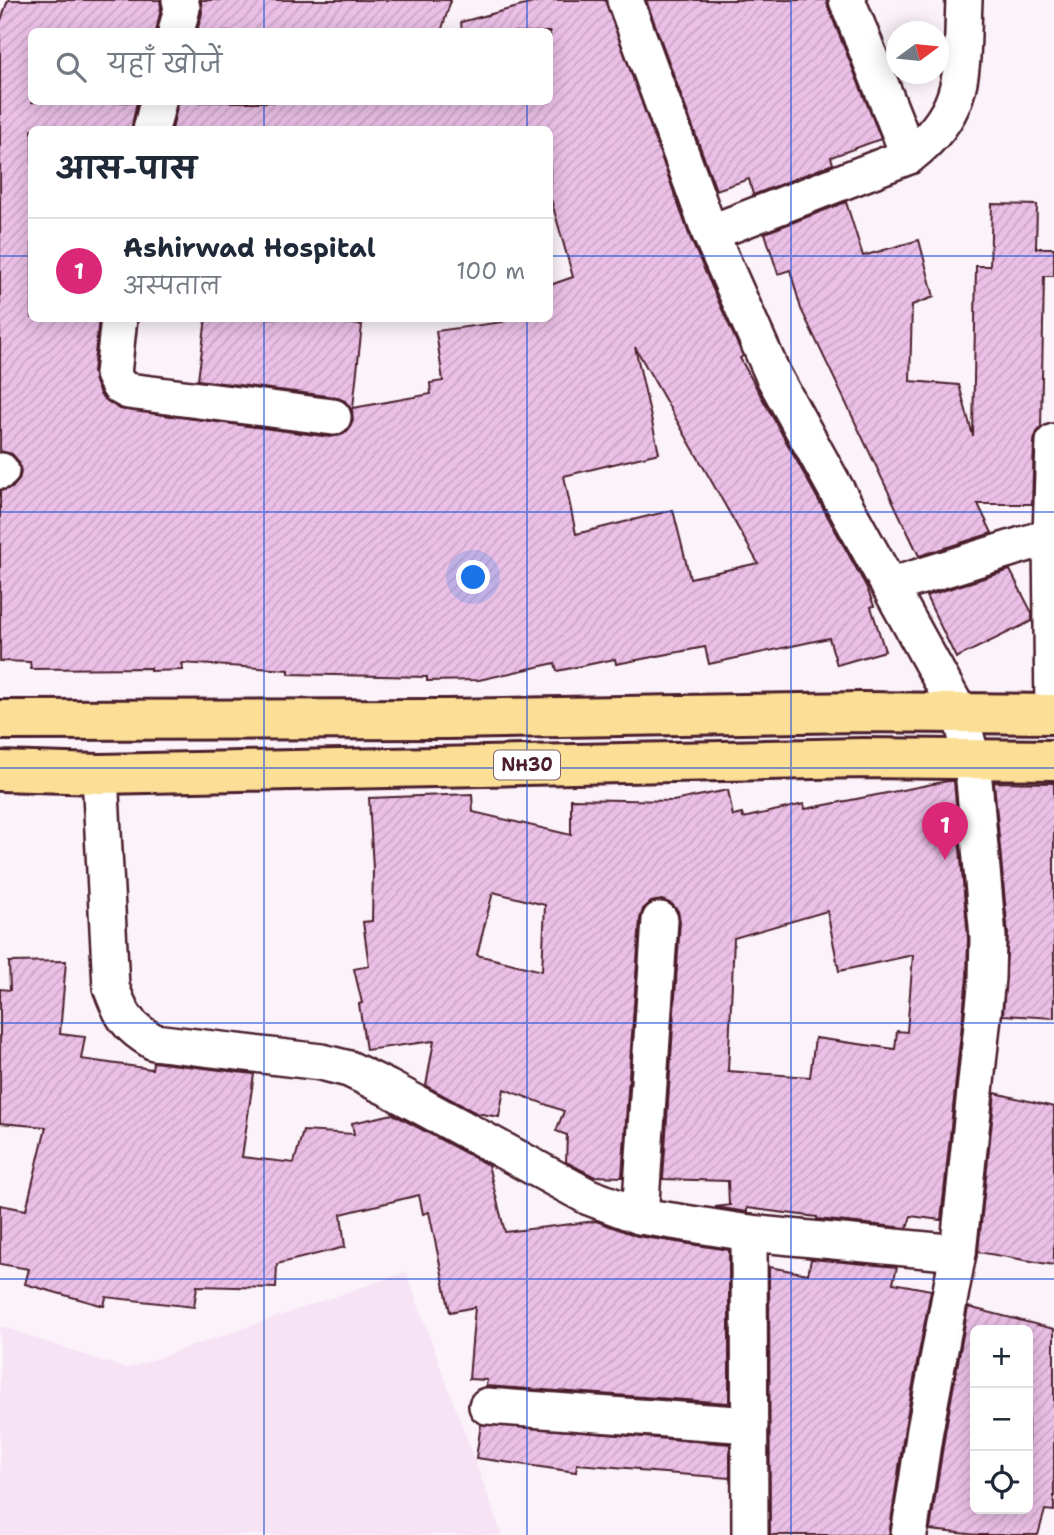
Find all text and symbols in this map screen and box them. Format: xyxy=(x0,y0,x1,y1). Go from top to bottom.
north arrow xyxy=(886,21,949,84)
search box xyxy=(28,28,553,105)
text: यहाँ खोजें xyxy=(108,46,222,81)
icon: search xyxy=(52,48,90,86)
text: आस-पास xyxy=(56,148,197,189)
text: Ashirwad Hospital xyxy=(123,230,376,265)
text: 1 xyxy=(74,256,84,286)
text: 100 m xyxy=(456,256,525,286)
text: अस्पताल xyxy=(123,271,221,301)
your location xyxy=(456,560,490,594)
road number: NH30 xyxy=(494,750,560,780)
pin: 1 xyxy=(922,802,968,860)
map controls xyxy=(970,1325,1033,1514)
button: + xyxy=(970,1325,1033,1388)
button: − xyxy=(970,1388,1033,1451)
button: locate xyxy=(970,1451,1033,1514)

